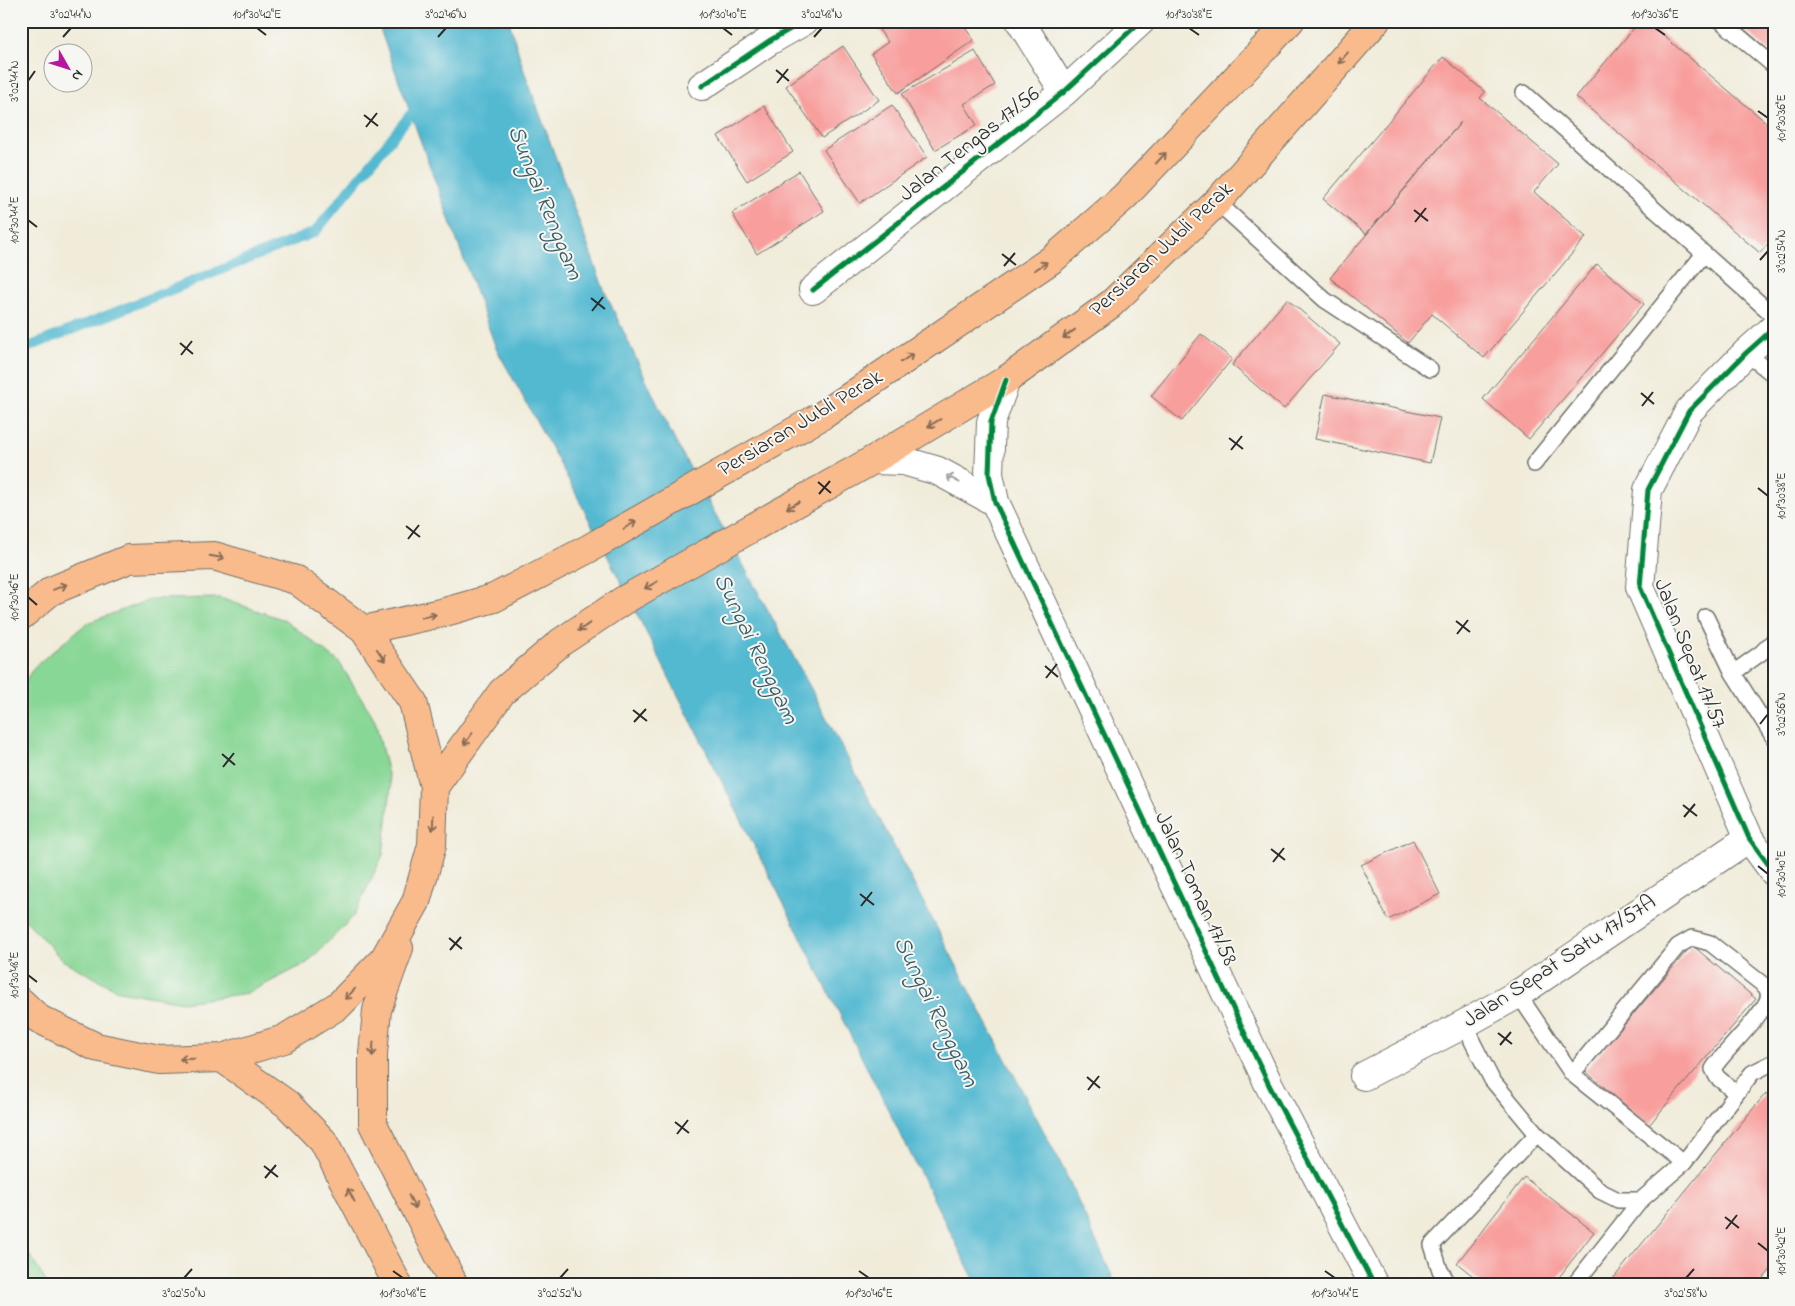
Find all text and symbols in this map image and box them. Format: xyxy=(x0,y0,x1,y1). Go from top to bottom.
text: 3°02'44"N xyxy=(50,6,92,24)
text: 101°30'42"E xyxy=(233,6,281,24)
text: 3°02'46"N xyxy=(425,6,467,24)
text: 101°30'40"E xyxy=(699,6,747,24)
text: 3°02'48"N xyxy=(802,6,842,24)
text: 101°30'38"E xyxy=(1166,6,1212,24)
text: 101°30'36"E xyxy=(1631,6,1679,24)
north arrow xyxy=(42,42,92,92)
one-way arrow xyxy=(1338,51,1349,64)
text: 3°02'44"N xyxy=(6,60,24,102)
text: N xyxy=(66,65,88,86)
street label: Jalan Tengas 17/56 xyxy=(893,79,1048,211)
text: 101°30'36"E xyxy=(1773,94,1791,142)
water label: Sungai Renggam xyxy=(497,120,591,286)
one-way arrow xyxy=(1155,151,1167,164)
street label: Persiaran Jubli Perak xyxy=(1083,174,1242,326)
text: 101°30'44"E xyxy=(6,196,24,244)
text: 3°02'54"N xyxy=(1773,229,1791,273)
one-way arrow xyxy=(1034,261,1048,272)
one-way arrow xyxy=(1062,329,1076,339)
one-way arrow xyxy=(899,353,913,363)
street label: Persiaran Jubli Perak xyxy=(713,362,890,486)
one-way arrow xyxy=(927,419,941,429)
one-way arrow xyxy=(946,473,960,483)
text: 101°30'38"E xyxy=(1773,473,1791,519)
one-way arrow xyxy=(785,500,800,510)
one-way arrow xyxy=(623,520,638,530)
one-way arrow xyxy=(208,553,224,563)
water label: Sungai Renggam xyxy=(703,568,807,731)
text: 101°30'46"E xyxy=(6,573,24,621)
street label: Jalan Sepat 17/57 xyxy=(1644,574,1734,734)
one-way arrow xyxy=(644,580,659,590)
one-way arrow xyxy=(52,582,67,591)
one-way arrow xyxy=(420,610,436,620)
one-way arrow xyxy=(577,622,591,632)
one-way arrow xyxy=(376,648,386,662)
text: 3°02'56"N xyxy=(1773,692,1791,736)
one-way arrow xyxy=(463,732,473,746)
street label: Jalan Toman 17/58 xyxy=(1145,807,1245,971)
one-way arrow xyxy=(428,814,438,830)
text: 101°30'40"E xyxy=(1773,850,1791,898)
street label: Jalan Sepat Satu 17/57A xyxy=(1457,887,1663,1037)
water label: Sungai Renggam xyxy=(883,931,987,1094)
text: 101°30'48"E xyxy=(6,952,24,998)
one-way arrow xyxy=(344,987,356,1000)
one-way arrow xyxy=(369,1041,378,1057)
one-way arrow xyxy=(180,1054,196,1064)
one-way arrow xyxy=(346,1188,355,1203)
one-way arrow xyxy=(408,1194,417,1209)
text: 101°30'42"E xyxy=(1773,1227,1791,1275)
text: 3°02'50"N xyxy=(162,1285,206,1303)
text: 101°30'48"E xyxy=(380,1285,426,1303)
text: 3°02'52"N xyxy=(538,1285,582,1303)
text: 101°30'46"E xyxy=(845,1285,893,1303)
text: 101°30'44"E xyxy=(1311,1285,1359,1303)
text: 3°02'58"N xyxy=(1665,1285,1707,1303)

